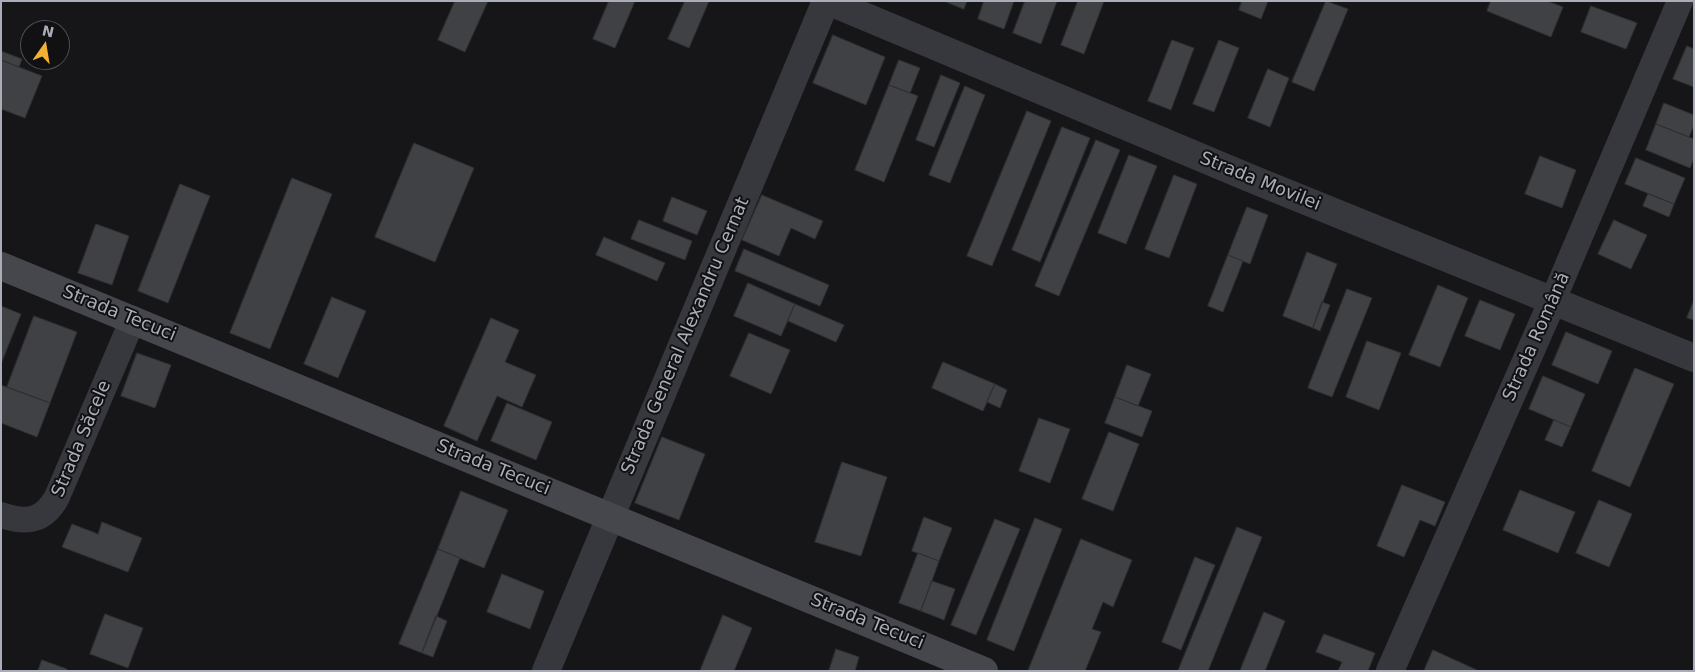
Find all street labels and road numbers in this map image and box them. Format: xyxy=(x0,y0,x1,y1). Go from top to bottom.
street label: Strada Movilei xyxy=(1196,148,1324,216)
street label: Strada General Alexandru Cernat xyxy=(618,194,754,478)
street label: Strada Română xyxy=(1499,269,1575,405)
street label: Strada Tecuci xyxy=(59,281,179,347)
street label: Strada Săcele xyxy=(48,377,116,501)
street label: Strada Tecuci xyxy=(433,435,553,501)
street label: Strada Tecuci xyxy=(807,589,927,655)

